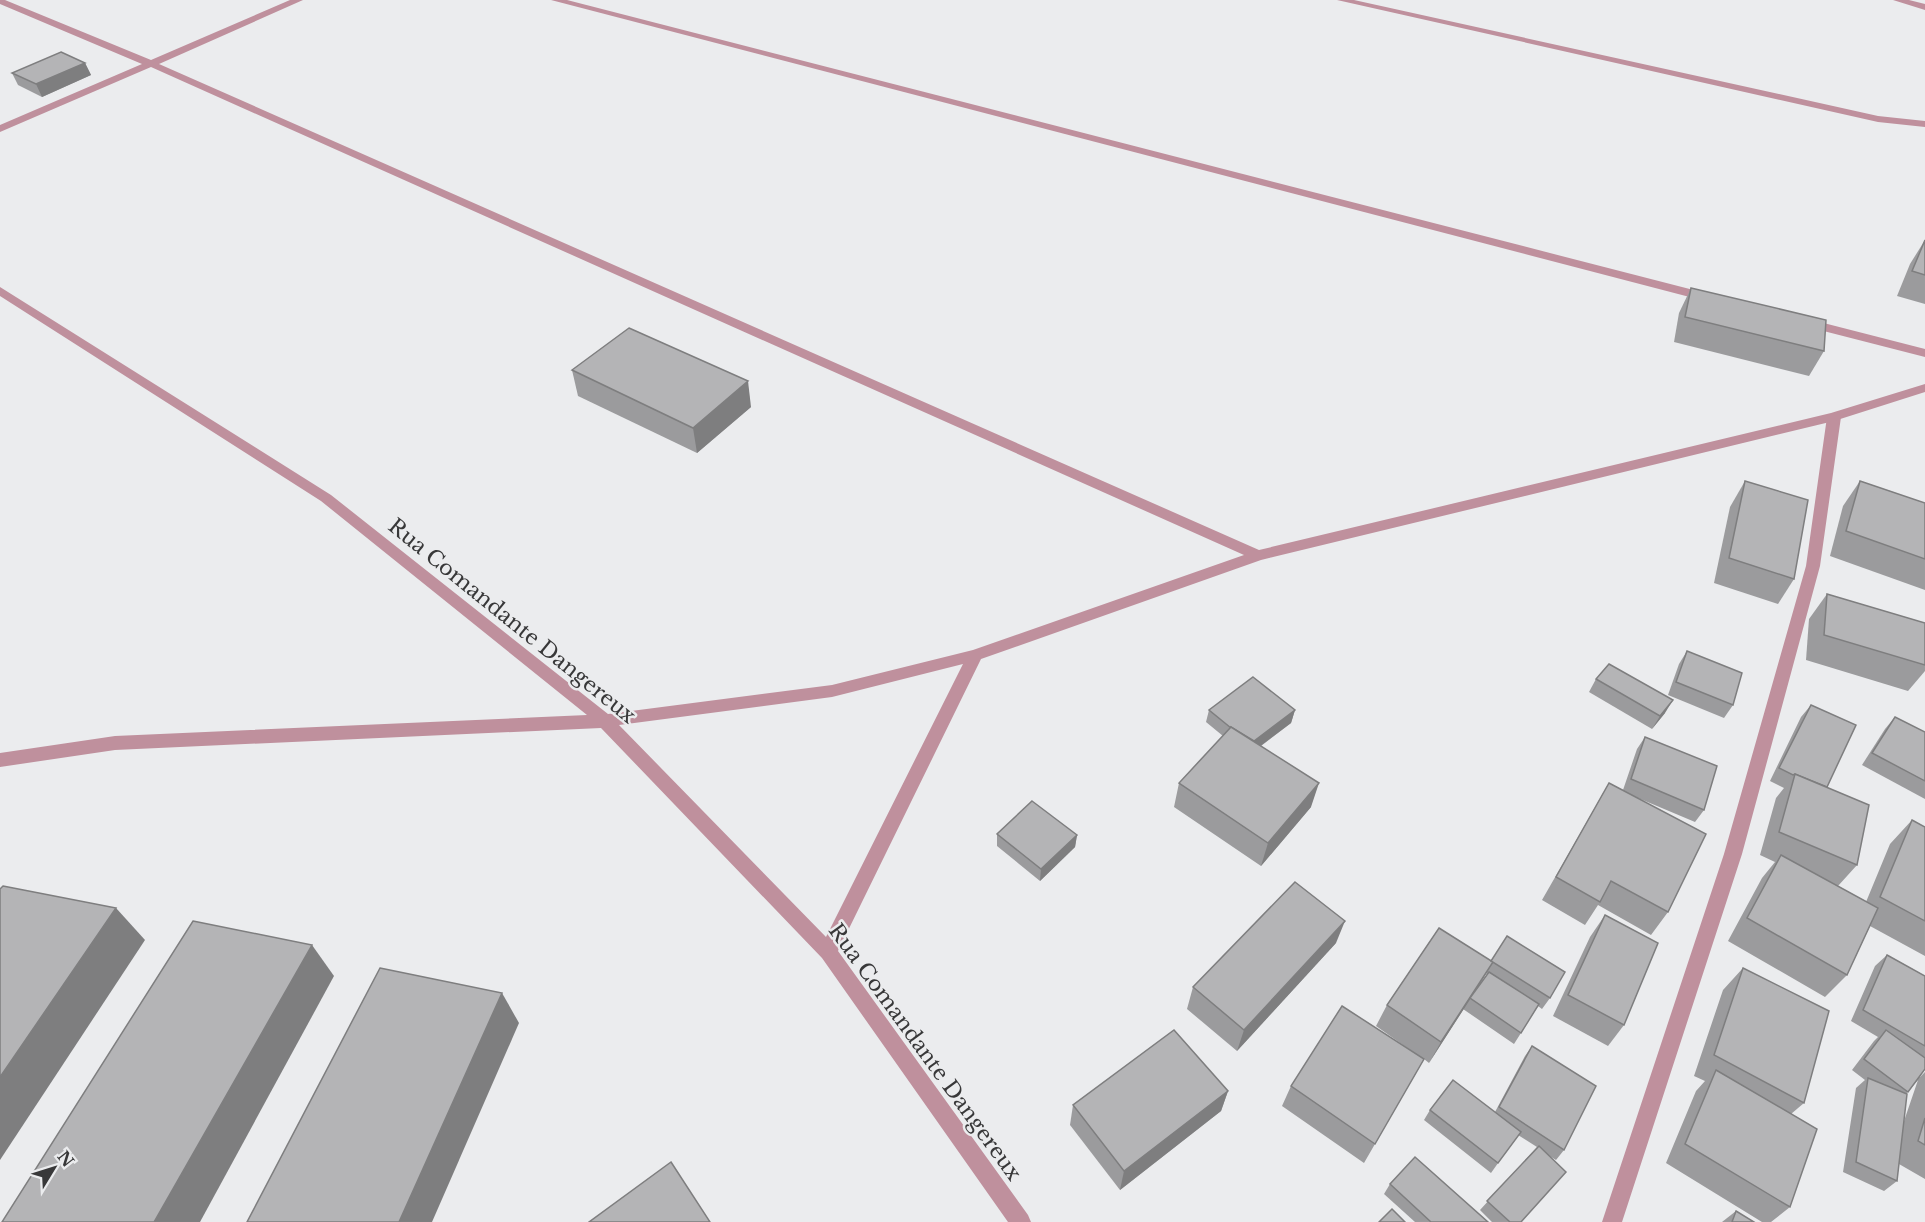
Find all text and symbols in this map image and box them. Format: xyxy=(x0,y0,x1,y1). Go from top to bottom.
street label: Rua Comandante Dangereux xyxy=(383,513,641,729)
street label: Rua Comandante Dangereux xyxy=(823,918,1027,1186)
north arrow xyxy=(24,1138,84,1198)
text: N xyxy=(53,1147,78,1171)

